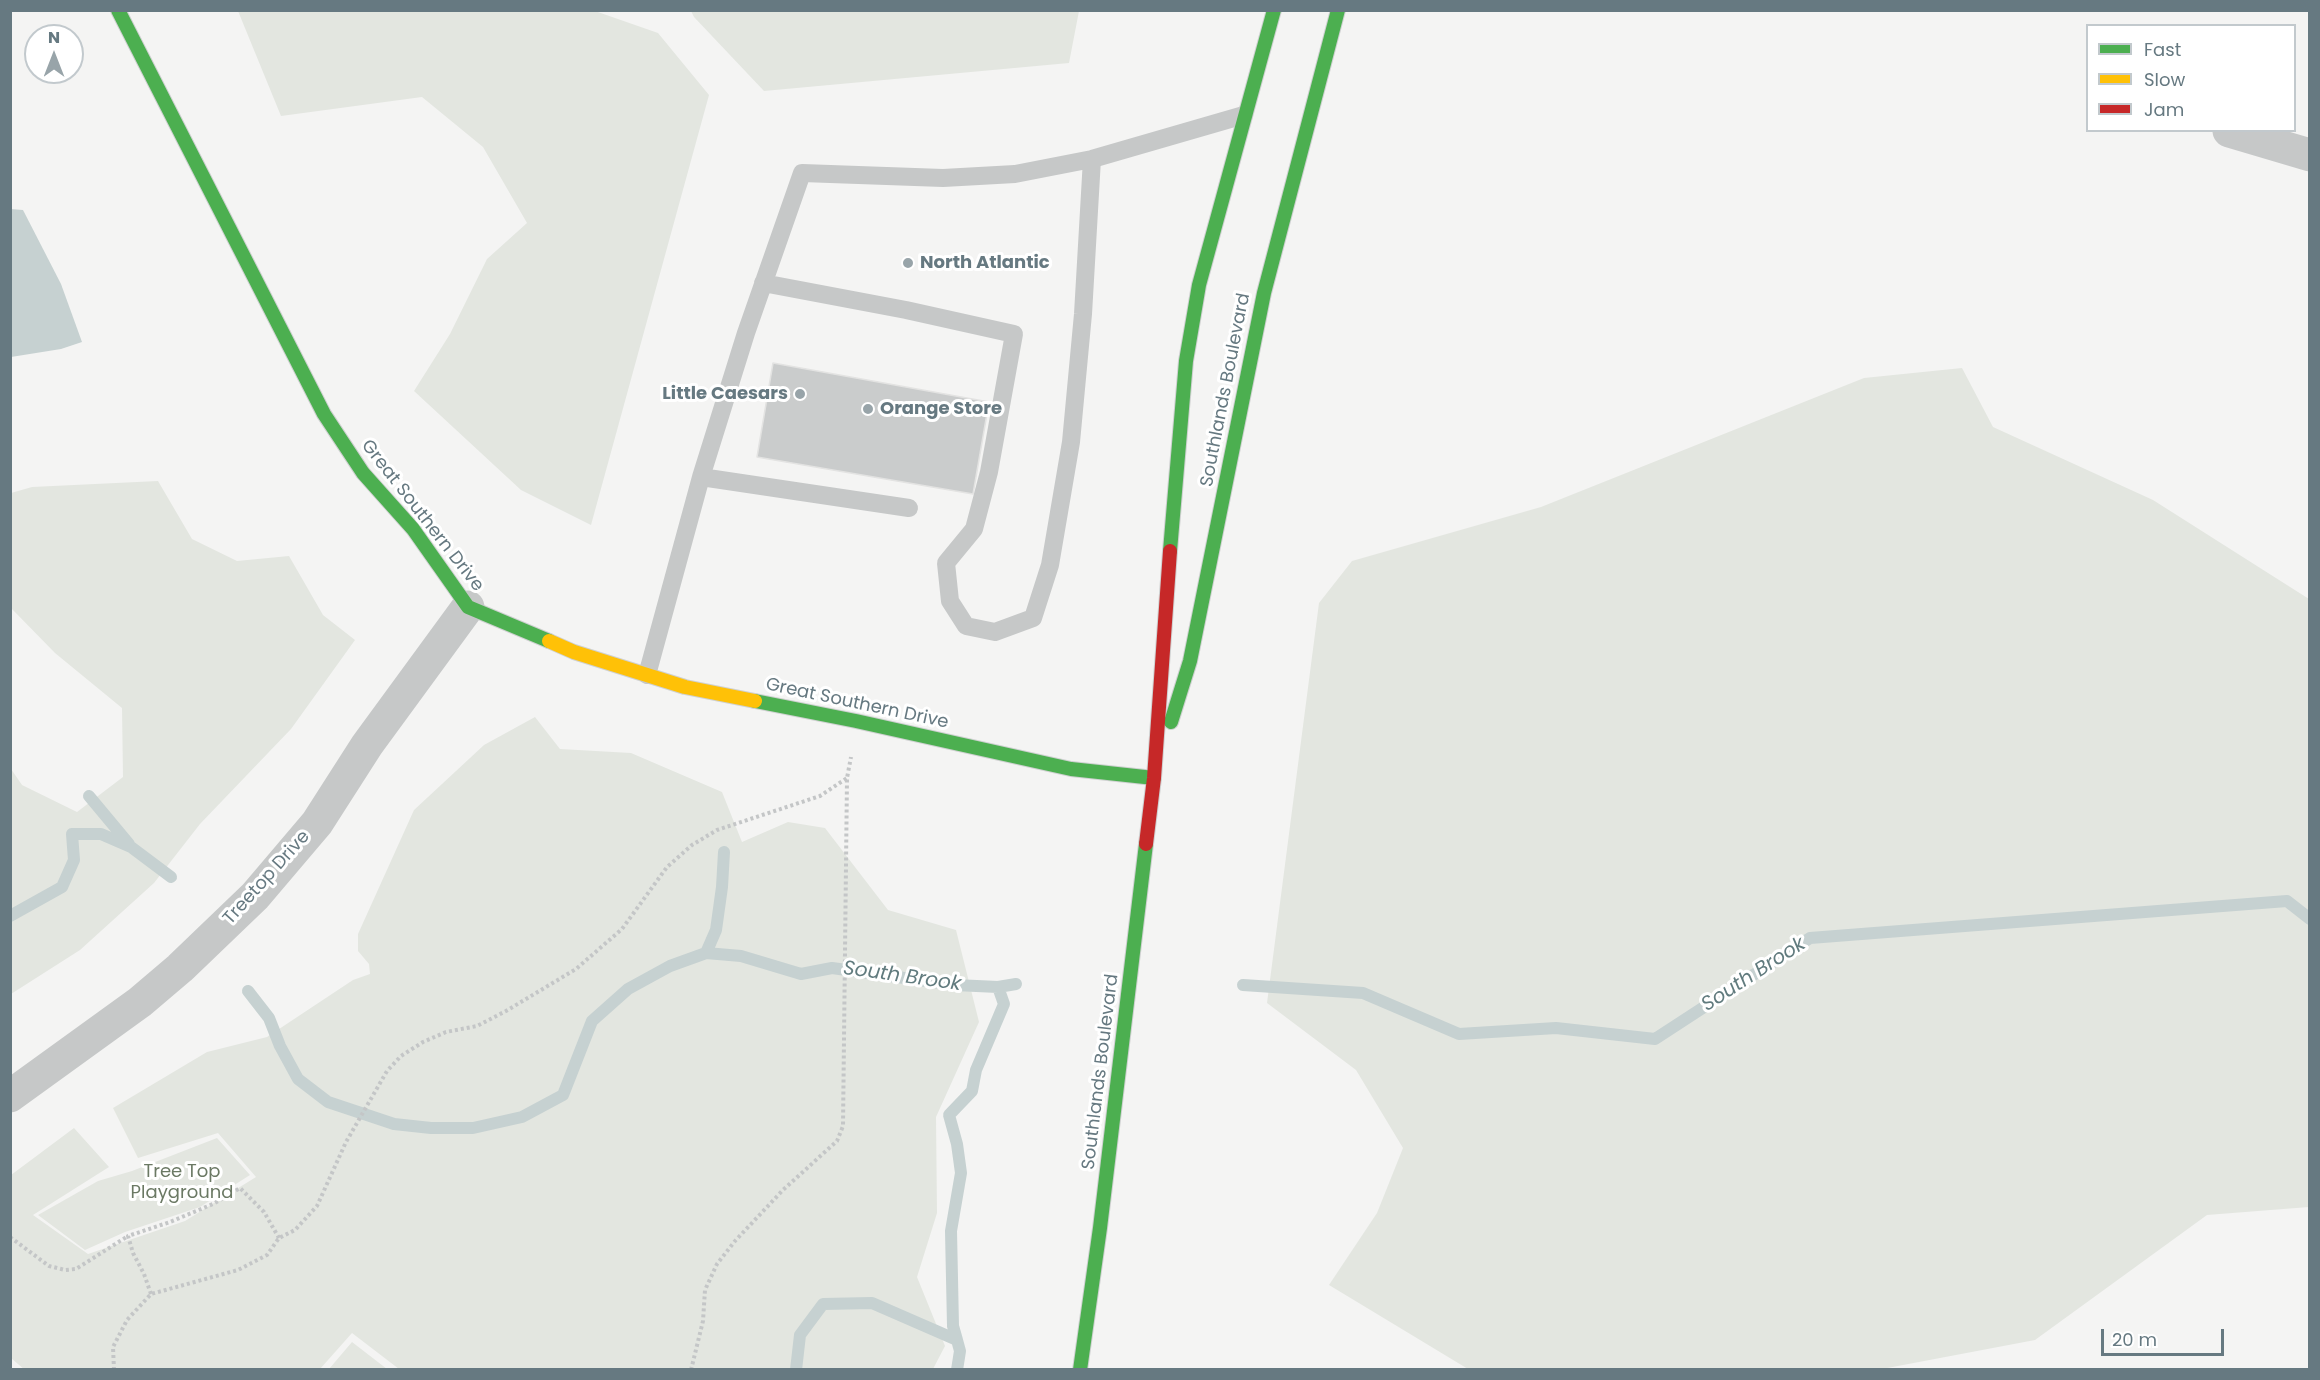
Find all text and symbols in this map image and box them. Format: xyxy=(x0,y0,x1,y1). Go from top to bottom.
north arrow xyxy=(24,24,84,84)
legend xyxy=(2086,24,2296,132)
text: N xyxy=(48,26,60,49)
text: Fast xyxy=(2144,37,2181,62)
text: Slow xyxy=(2144,67,2185,92)
text: Jam xyxy=(2144,97,2184,122)
place label: North Atlantic xyxy=(920,252,1050,274)
marker: North Atlantic xyxy=(901,256,915,270)
street label: Southlands Boulevard xyxy=(1197,291,1255,489)
place label: Little Caesars xyxy=(662,383,788,405)
marker: Little Caesars xyxy=(793,387,807,401)
place label: Orange Store xyxy=(880,398,1002,420)
marker: Orange Store xyxy=(861,402,875,416)
street label: Great Southern Drive xyxy=(356,436,488,596)
street label: Great Southern Drive xyxy=(764,674,950,734)
street label: Treetop Drive xyxy=(219,827,315,929)
water label: South Brook xyxy=(1698,933,1810,1017)
water label: South Brook xyxy=(841,957,963,997)
street label: Southlands Boulevard xyxy=(1078,973,1124,1171)
park label: Tree Top Playground xyxy=(131,1161,233,1204)
scale bar xyxy=(2104,1317,2227,1355)
text: 20 m xyxy=(2112,1327,2157,1352)

